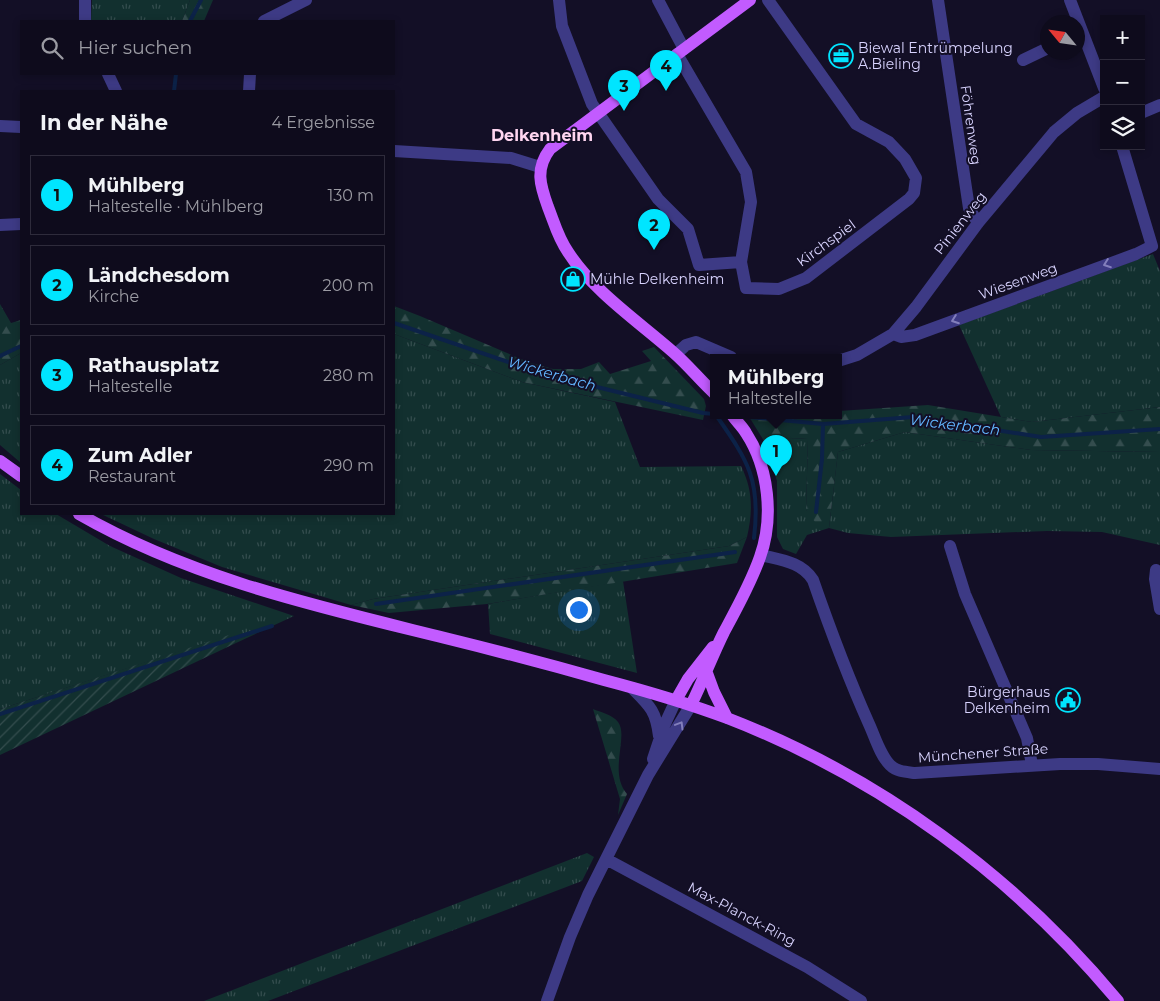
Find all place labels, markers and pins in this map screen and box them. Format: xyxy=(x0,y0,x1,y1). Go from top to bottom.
place label: Biewal Entrümpelung A.Bieling xyxy=(858,39,1013,73)
office icon: Biewal Entrümpelung A.Bieling xyxy=(828,43,854,69)
pin: 4 xyxy=(650,50,682,91)
pin: 3 xyxy=(608,70,640,111)
pin: 2 xyxy=(638,209,670,250)
shop icon: Mühle Delkenheim xyxy=(560,266,586,292)
place label: Mühle Delkenheim xyxy=(590,270,724,288)
pin: 1 xyxy=(760,435,792,476)
place label: Bürgerhaus Delkenheim xyxy=(964,683,1050,717)
public building icon: Bürgerhaus Delkenheim xyxy=(1055,687,1081,713)

